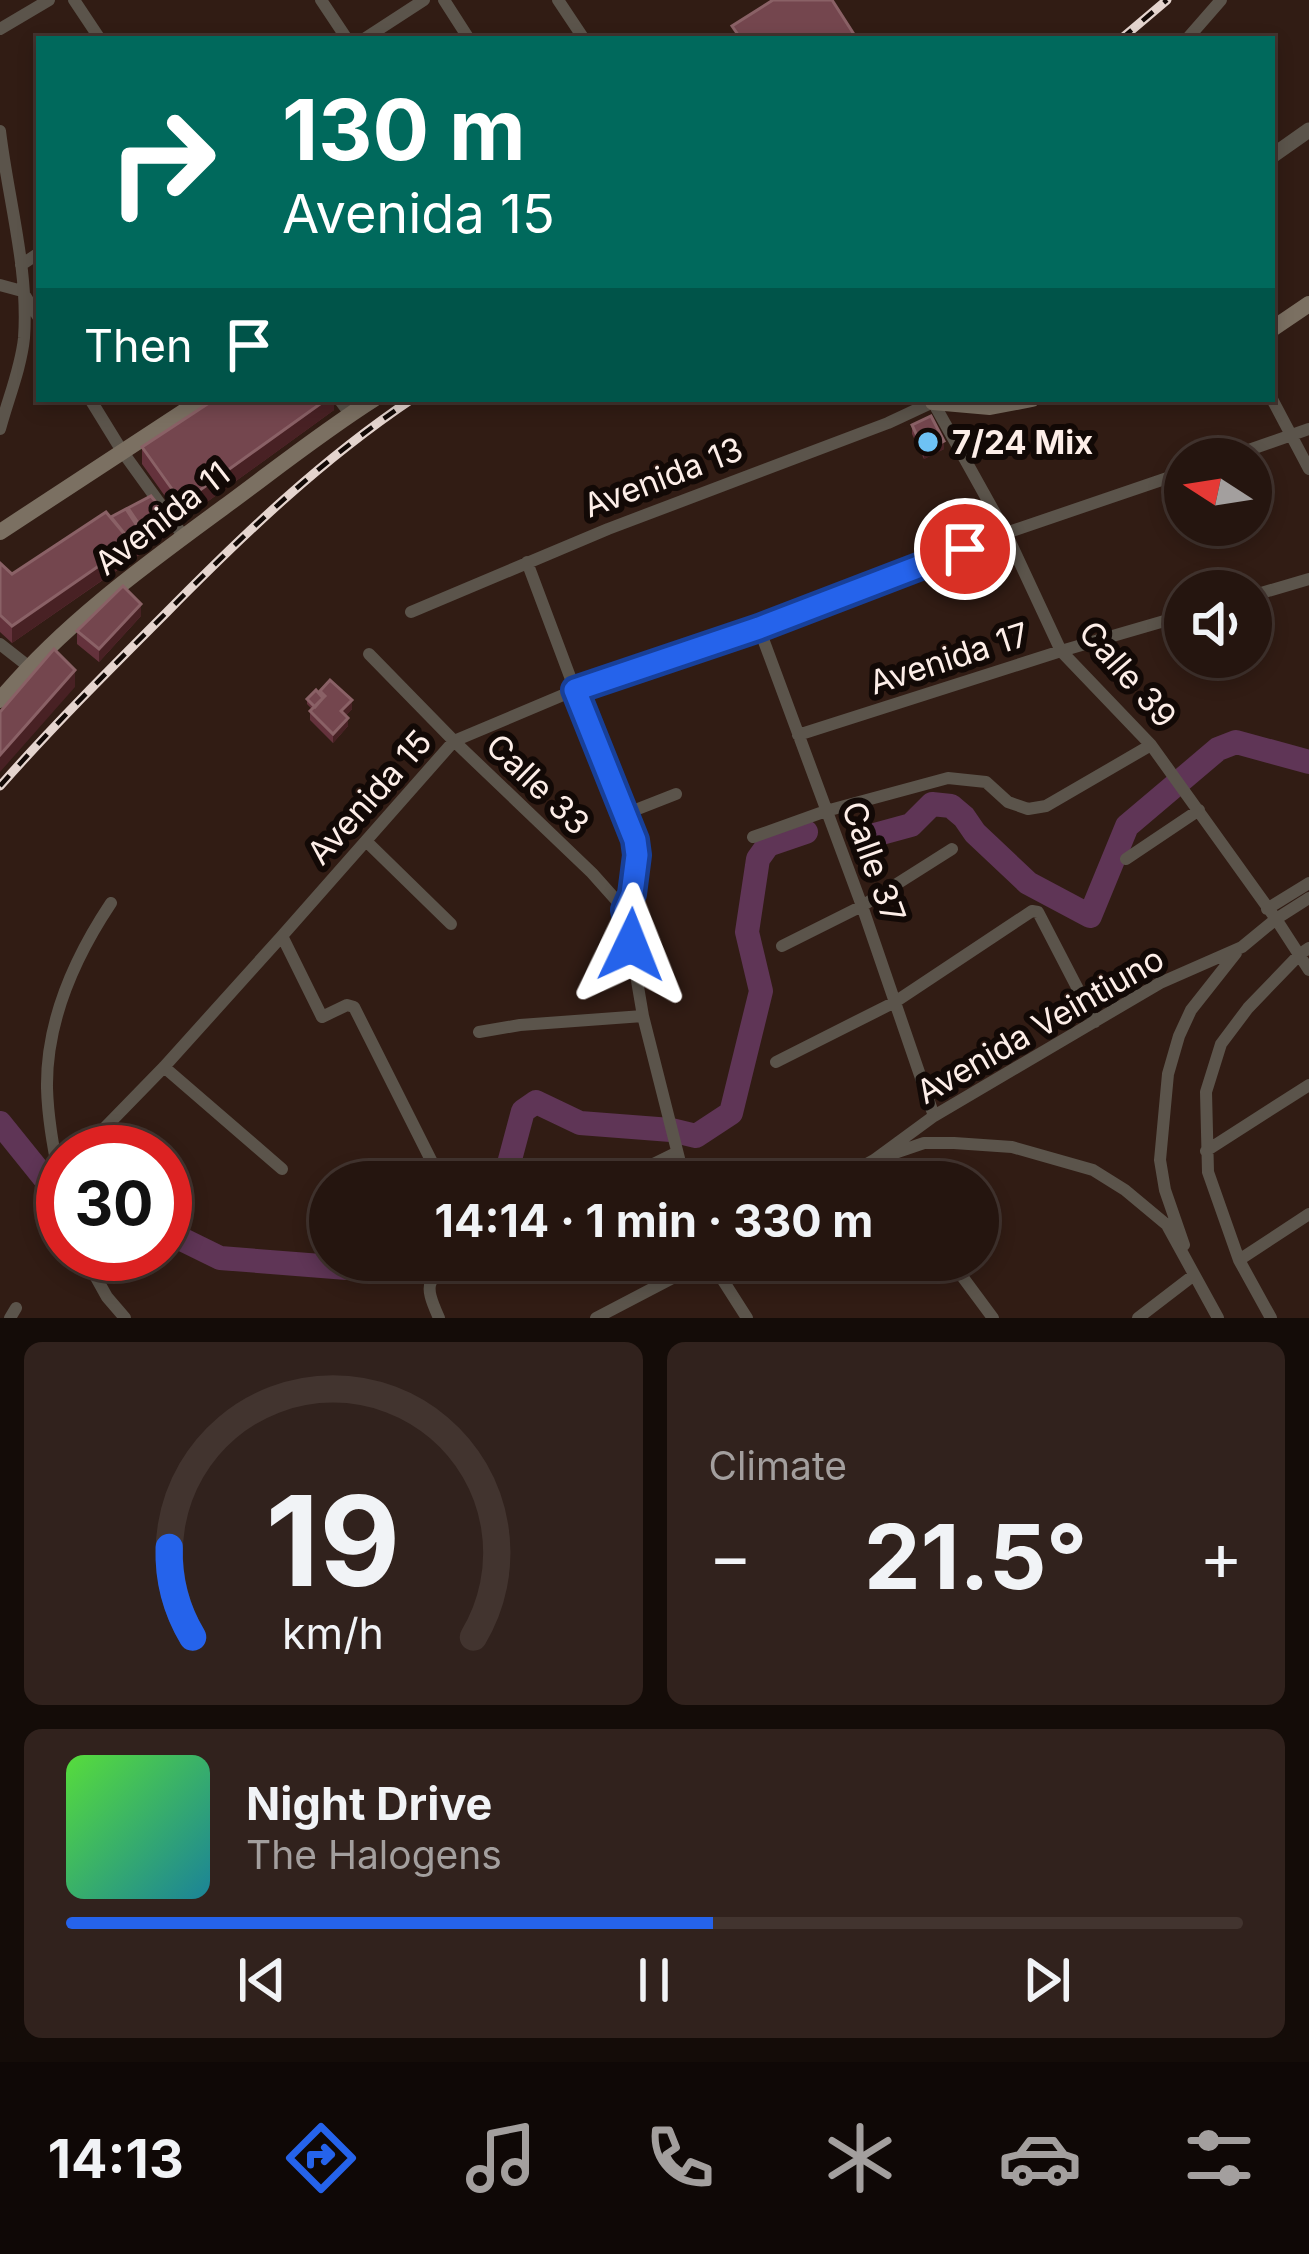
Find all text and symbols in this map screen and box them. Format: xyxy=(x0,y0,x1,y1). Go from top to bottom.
text: 130 m xyxy=(282,79,526,180)
icon: right xyxy=(84,84,240,240)
text: Avenida 15 xyxy=(282,181,555,246)
icon: arrive xyxy=(216,312,282,378)
text: Then xyxy=(84,318,192,373)
place label: 7/24 Mix xyxy=(952,422,1093,462)
street label: Avenida 13 xyxy=(578,428,748,526)
marker: 7/24 Mix xyxy=(915,429,941,455)
north arrow xyxy=(1164,438,1272,546)
map controls xyxy=(1164,438,1272,678)
street label: Avenida 11 xyxy=(87,453,237,583)
pin xyxy=(914,498,1016,600)
icon: arrive xyxy=(932,516,998,582)
button: sound xyxy=(1164,570,1272,678)
street label: Avenida 17 xyxy=(864,613,1034,703)
street label: Calle 39 xyxy=(1071,613,1185,735)
street label: Avenida 15 xyxy=(298,722,440,872)
street label: Calle 33 xyxy=(478,725,598,843)
street label: Calle 37 xyxy=(834,796,914,928)
position arrow xyxy=(568,882,694,1008)
street label: Avenida Veintiuno xyxy=(909,938,1171,1112)
speed limit sign: 30 xyxy=(36,1125,192,1281)
text: 14:14 · 1 min · 330 m xyxy=(435,1193,873,1248)
text: Climate xyxy=(709,1442,847,1489)
text: 19 xyxy=(266,1465,401,1616)
text: 21.5° xyxy=(864,1502,1087,1611)
text: − xyxy=(709,1516,752,1596)
text: + xyxy=(1199,1516,1243,1596)
text: km/h xyxy=(282,1606,384,1658)
text: Night Drive xyxy=(246,1776,492,1831)
text: The Halogens xyxy=(246,1831,502,1878)
icon: previous xyxy=(229,1947,295,2013)
icon: pause xyxy=(621,1947,687,2013)
icon: next xyxy=(1014,1947,1080,2013)
icon: directions xyxy=(279,2116,363,2200)
icon: music xyxy=(459,2116,543,2200)
icon: phone xyxy=(638,2116,722,2200)
icon: climate xyxy=(818,2116,902,2200)
icon: car xyxy=(998,2116,1082,2200)
icon: filters xyxy=(1177,2116,1261,2200)
text: 14:13 xyxy=(48,2126,184,2191)

